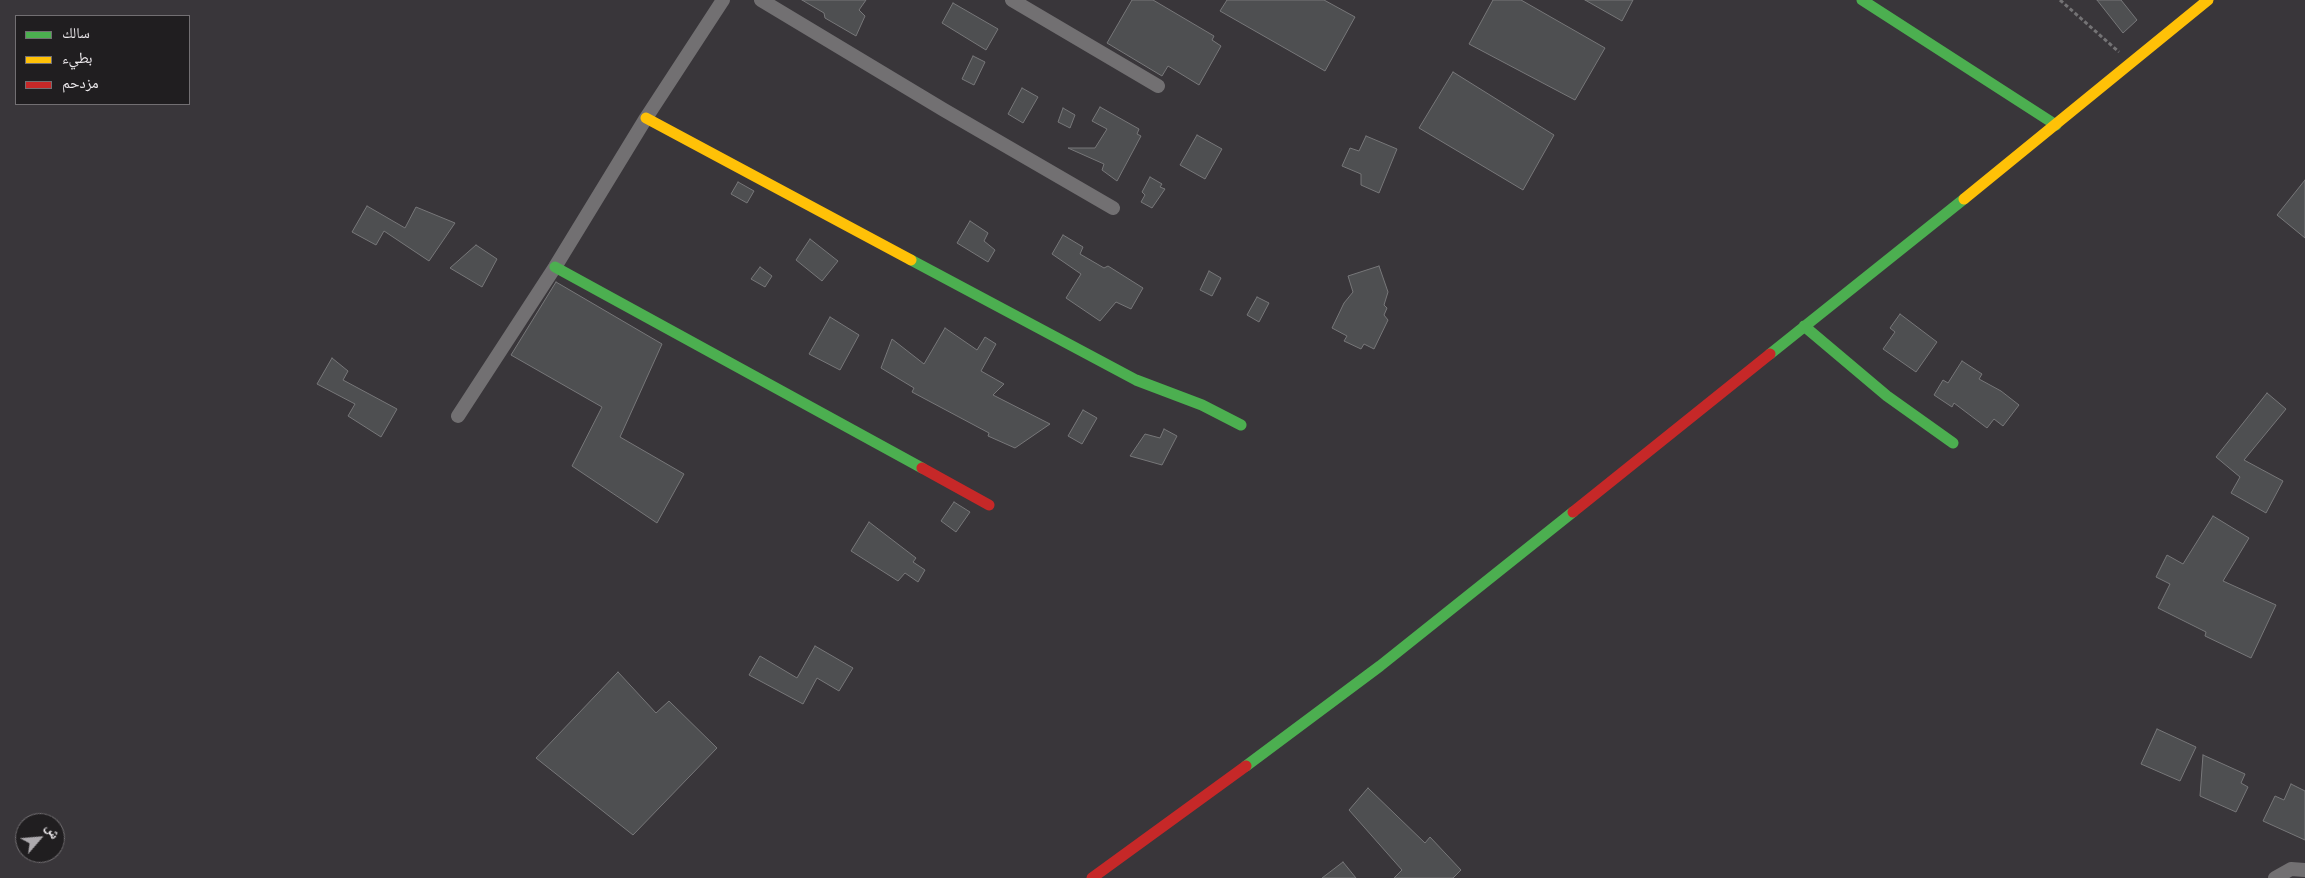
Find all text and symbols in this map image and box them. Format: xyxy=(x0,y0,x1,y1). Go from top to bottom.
legend xyxy=(15,15,190,105)
text: سالك xyxy=(62,23,90,44)
text: بطيء xyxy=(62,48,92,69)
text: مزدحم xyxy=(62,73,99,94)
north arrow xyxy=(15,813,65,863)
text: ش xyxy=(40,820,65,843)

